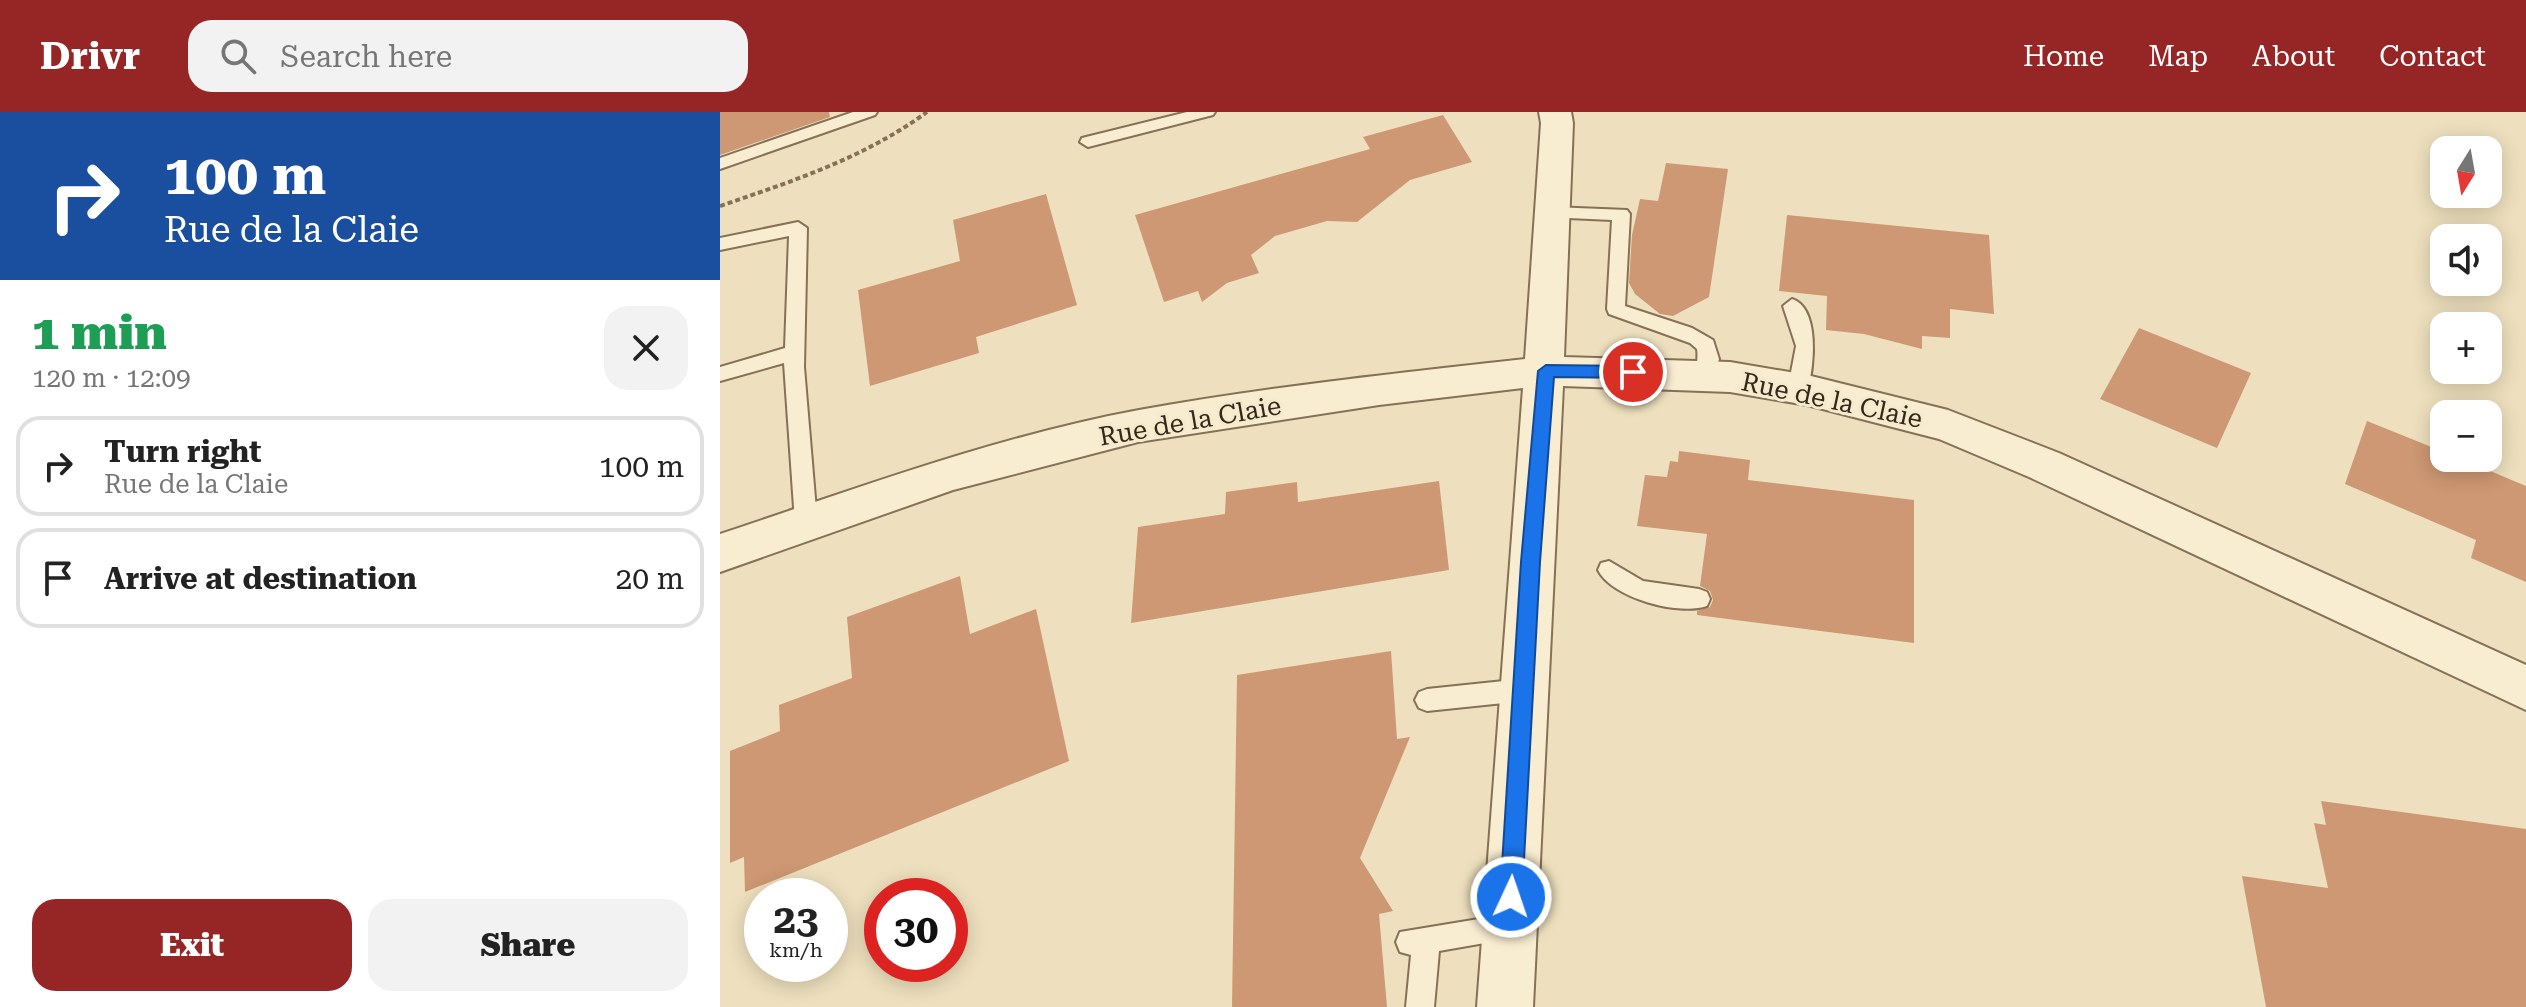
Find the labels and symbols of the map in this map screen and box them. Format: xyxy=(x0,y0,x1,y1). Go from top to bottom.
north arrow xyxy=(2430,136,2502,208)
pin xyxy=(1599,338,1667,406)
street label: Rue de la Claie xyxy=(1739,366,1925,434)
street label: Rue de la Claie xyxy=(1097,390,1283,452)
position arrow xyxy=(1469,855,1553,939)
speed limit sign: 30 xyxy=(864,878,968,982)

